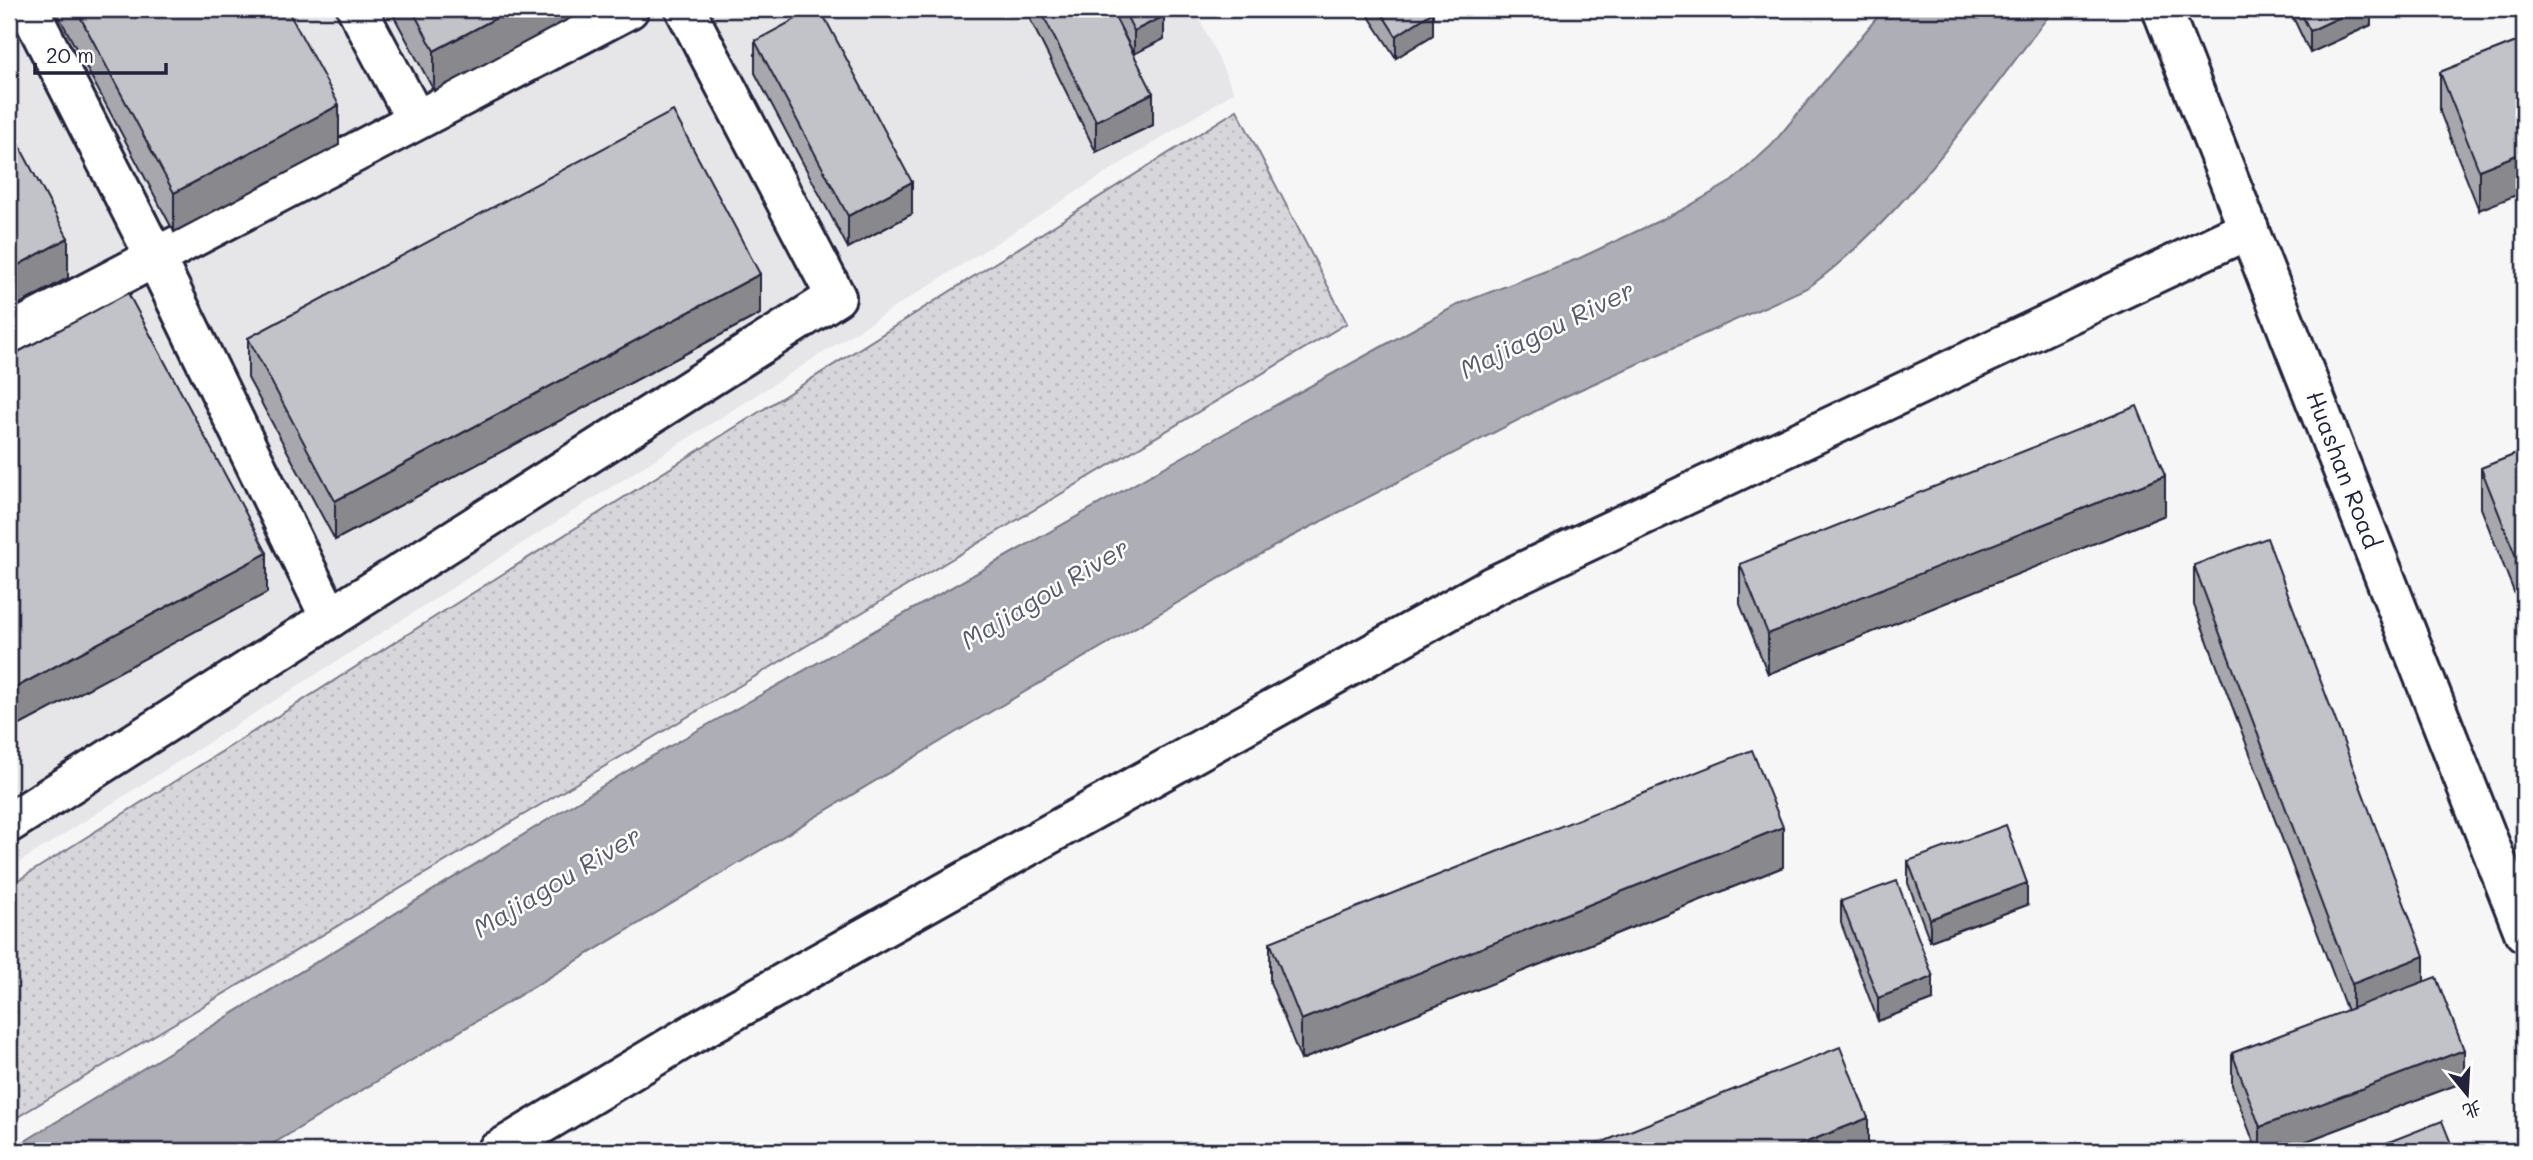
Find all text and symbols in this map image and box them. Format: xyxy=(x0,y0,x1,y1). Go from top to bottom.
scale bar xyxy=(35,32,166,76)
text: 20 m xyxy=(46,41,94,68)
water label: Majiagou River xyxy=(1454,272,1640,386)
street label: Huashan Road xyxy=(2300,386,2389,553)
water label: Majiagou River xyxy=(954,530,1135,657)
water label: Majiagou River xyxy=(466,818,647,945)
north arrow xyxy=(2432,1058,2502,1128)
text: 北 xyxy=(2460,1096,2485,1125)

